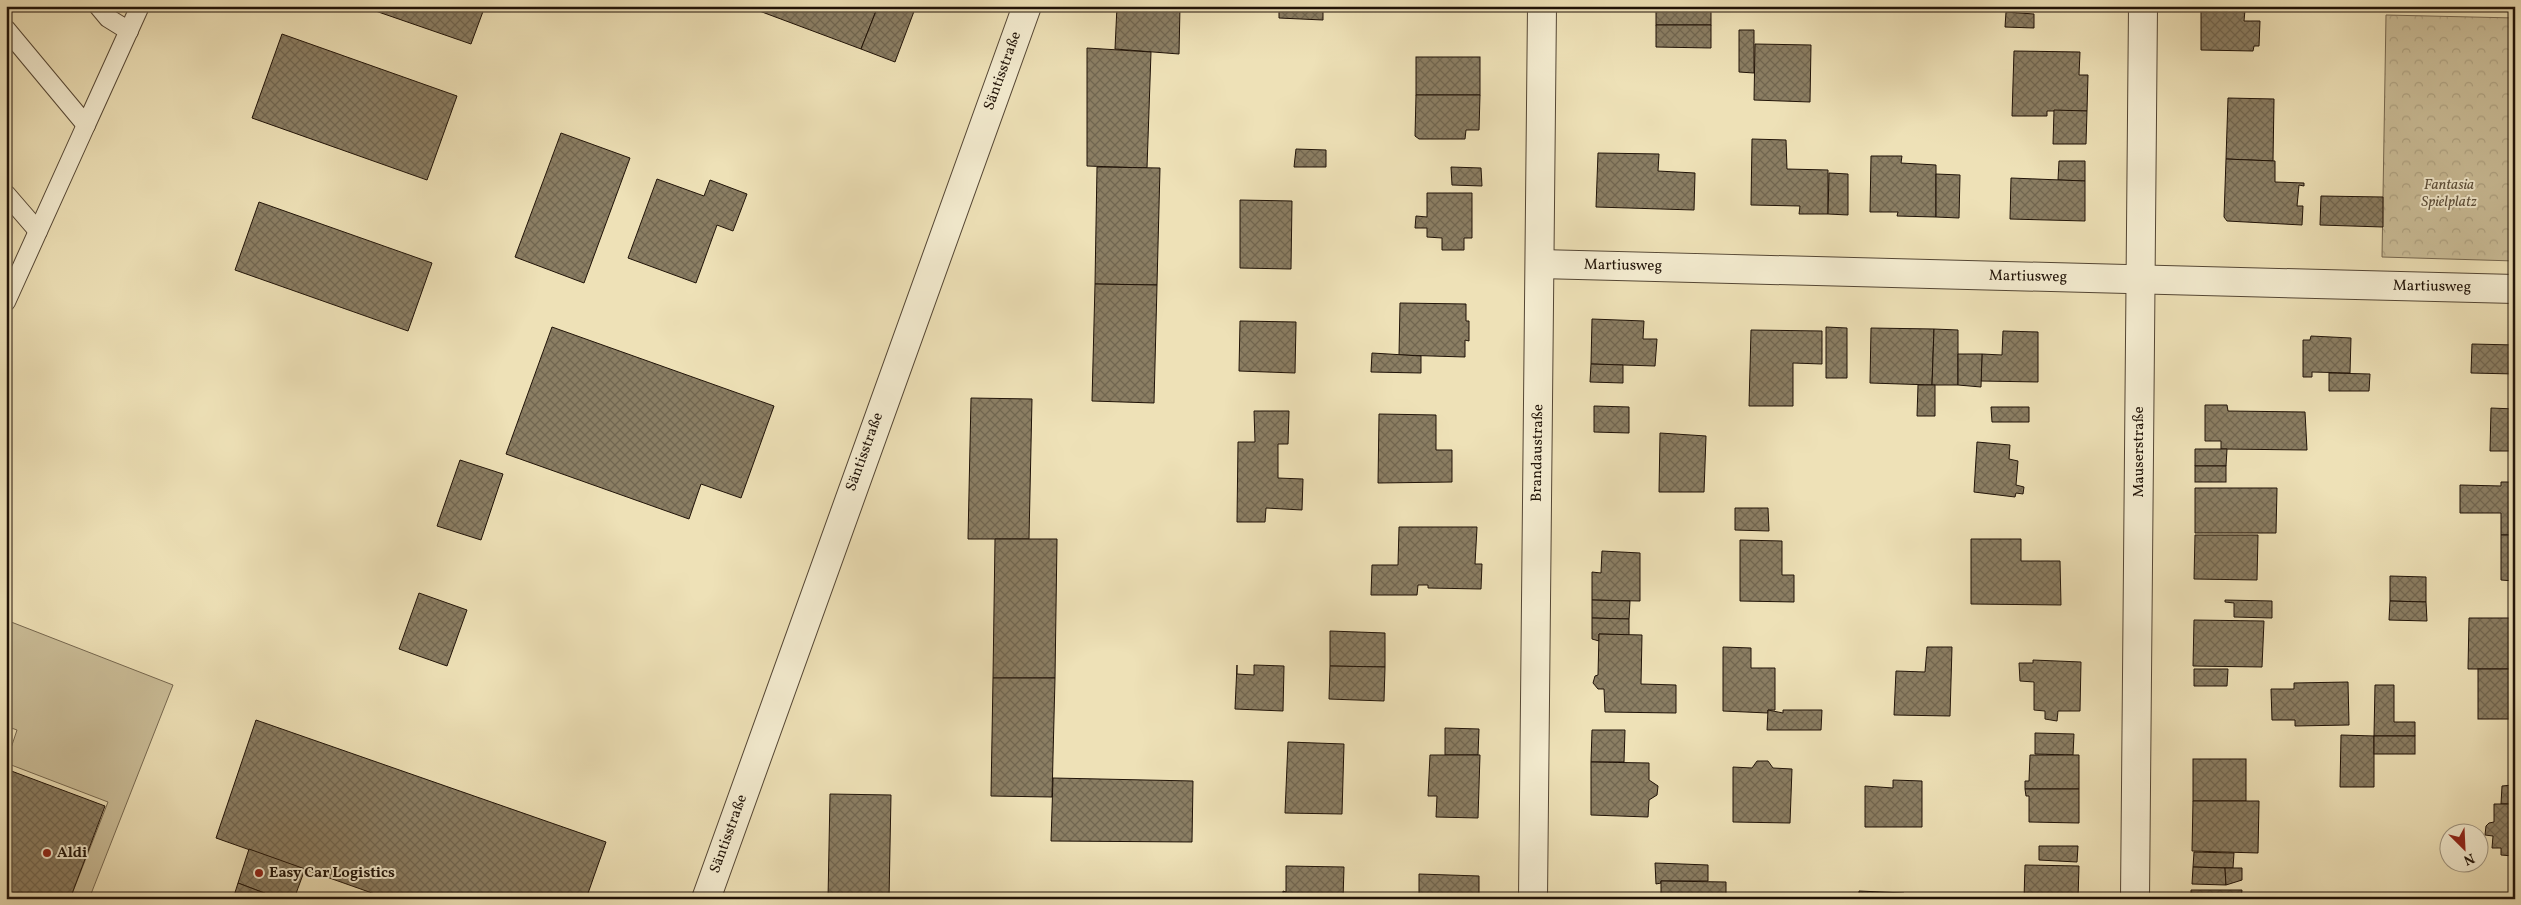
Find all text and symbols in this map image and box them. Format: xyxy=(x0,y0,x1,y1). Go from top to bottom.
street label: Säntisstraße xyxy=(979,29,1027,113)
park label: Fantasia Spielplatz xyxy=(2421,175,2477,213)
street label: Martiusweg xyxy=(1584,255,1663,277)
street label: Martiusweg xyxy=(1989,266,2068,288)
street label: Martiusweg xyxy=(2393,276,2472,298)
street label: Brandaustraße xyxy=(1527,404,1549,502)
street label: Mauserstraße xyxy=(2129,406,2150,498)
street label: Säntisstraße xyxy=(841,410,889,494)
street label: Säntisstraße xyxy=(705,792,753,876)
north arrow xyxy=(2438,822,2488,872)
place label: Aldi xyxy=(57,843,87,864)
marker: Aldi xyxy=(41,847,53,859)
text: N xyxy=(2460,848,2477,869)
place label: Easy Car Logistics xyxy=(269,863,395,884)
marker: Easy Car Logistics xyxy=(253,867,265,879)

